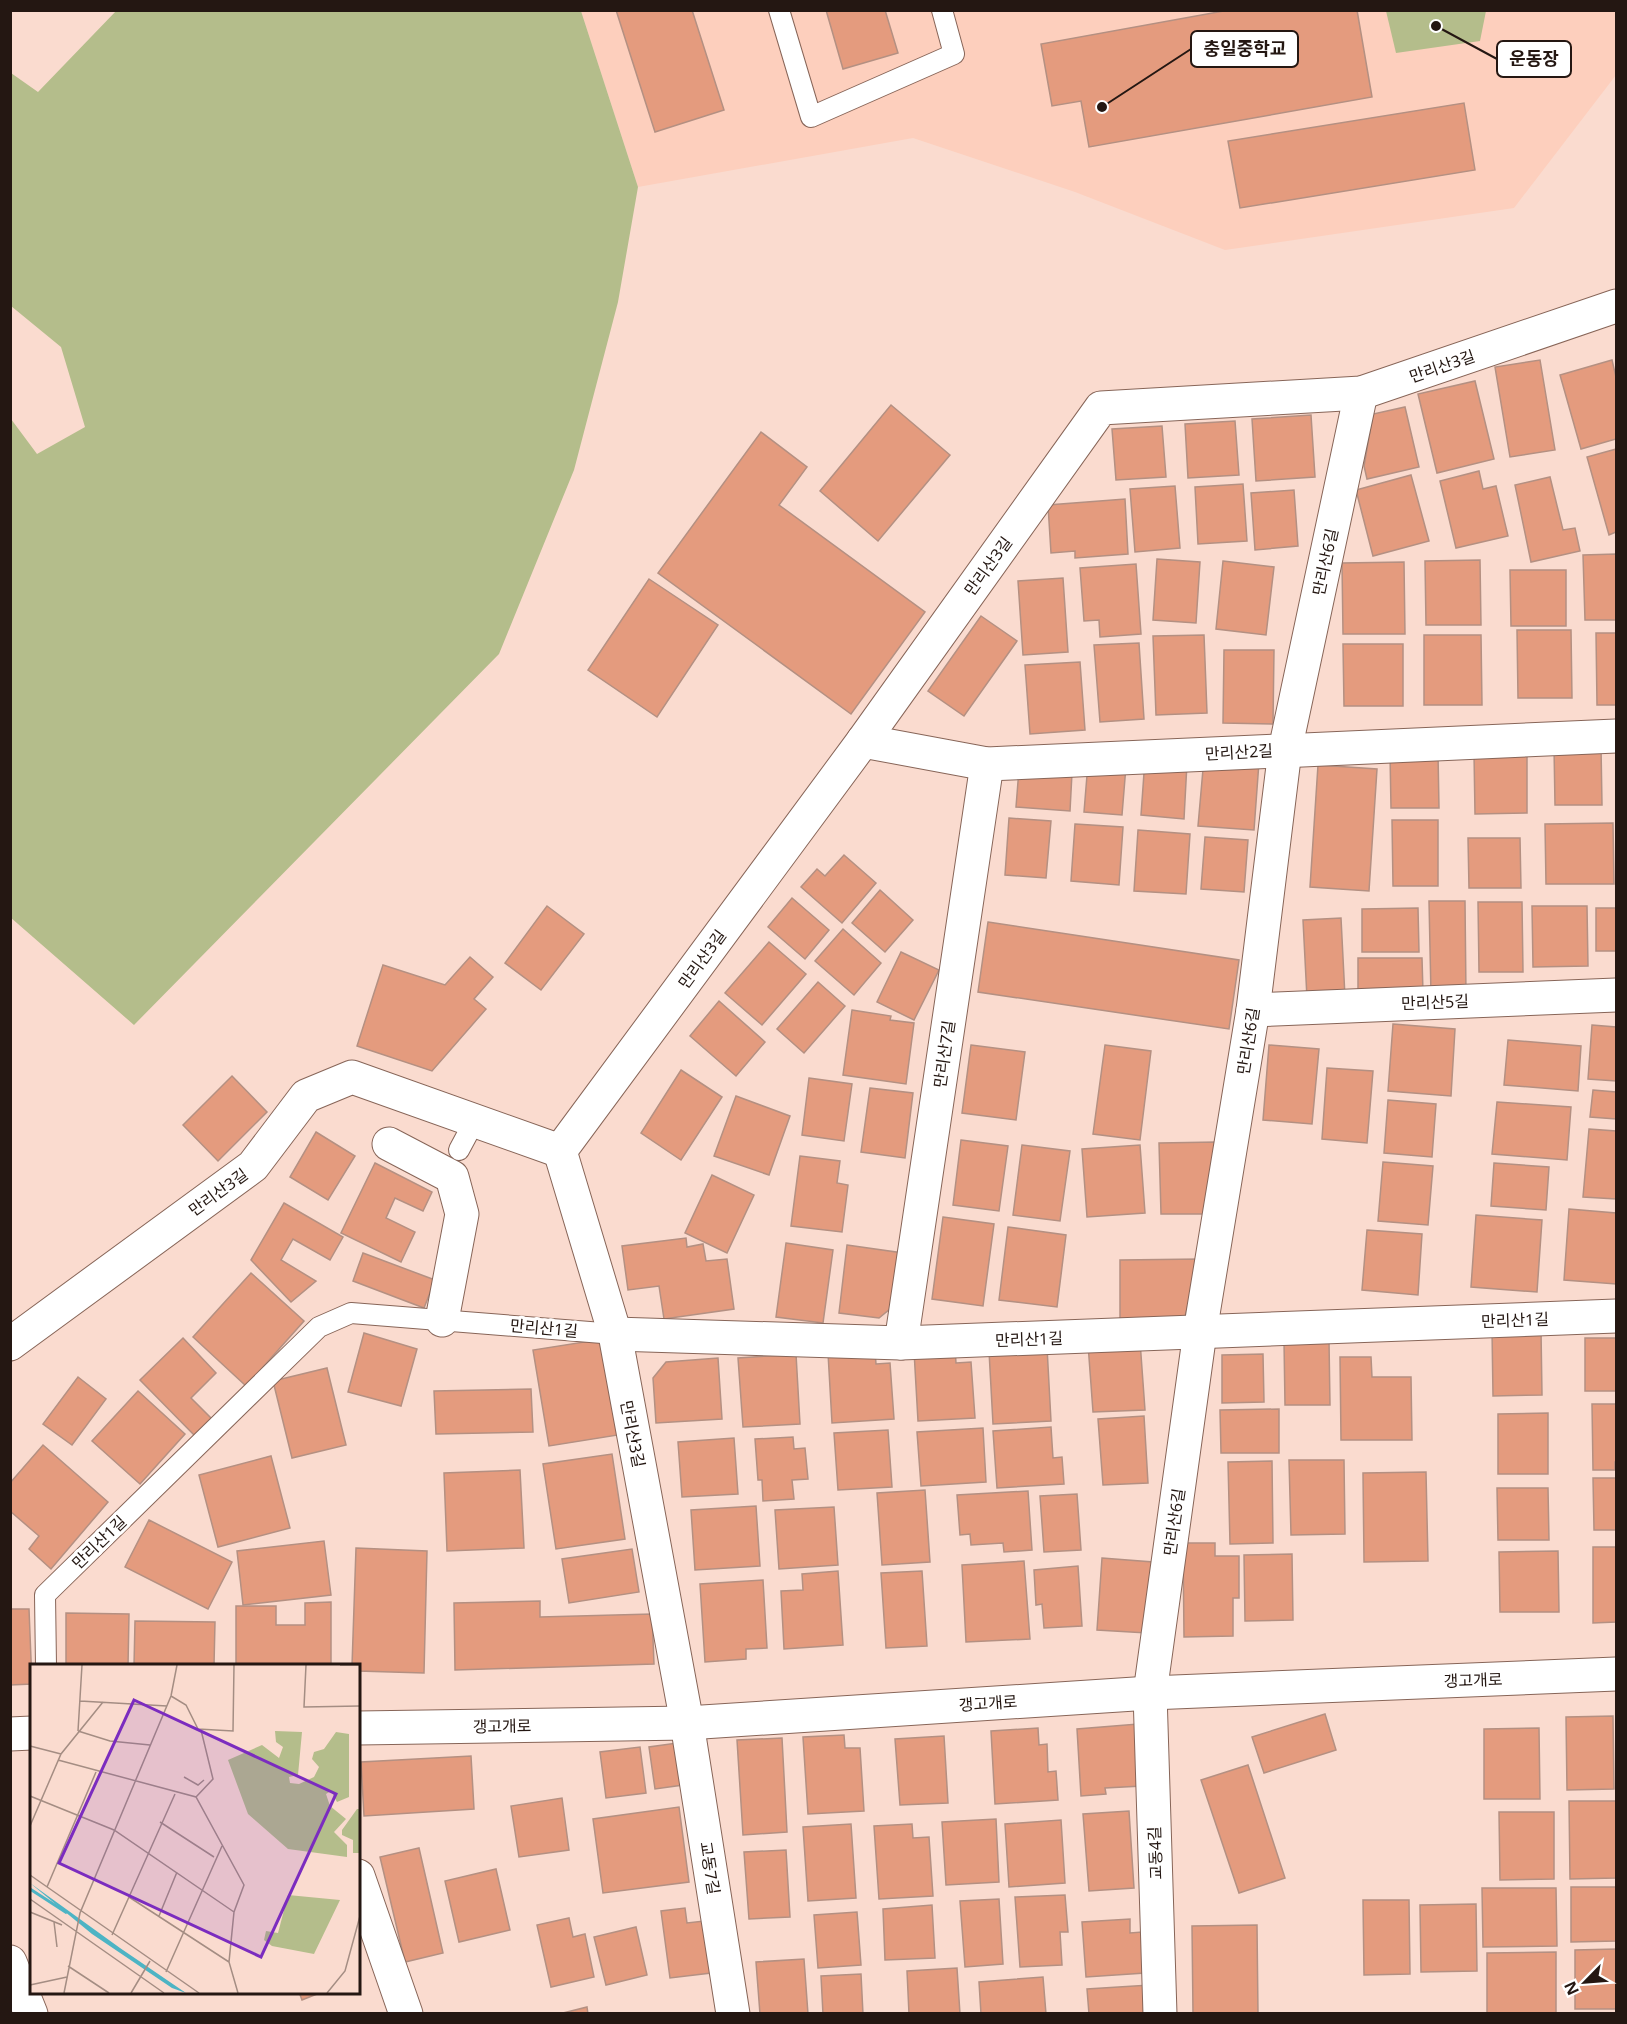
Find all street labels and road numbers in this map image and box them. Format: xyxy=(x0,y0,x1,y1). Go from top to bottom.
street label: 만리산3길 xyxy=(1406,345,1478,387)
street label: 만리산6길 xyxy=(1307,526,1343,598)
street label: 만리산3길 xyxy=(959,532,1017,600)
street label: 만리산2길 xyxy=(1204,739,1274,765)
street label: 만리산3길 xyxy=(673,925,731,993)
street label: 만리산5길 xyxy=(1401,990,1469,1014)
street label: 만리산6길 xyxy=(1232,1006,1264,1076)
street label: 만리산7길 xyxy=(928,1019,960,1089)
street label: 만리산3길 xyxy=(184,1163,252,1221)
street label: 만리산1길 xyxy=(1481,1308,1549,1332)
street label: 만리산1길 xyxy=(509,1314,579,1342)
street label: 만리산1길 xyxy=(995,1327,1063,1351)
street label: 만리산3길 xyxy=(616,1399,650,1469)
street label: 만리산6길 xyxy=(1158,1487,1190,1557)
street label: 만리산1길 xyxy=(67,1510,131,1574)
street label: 갱고개로 xyxy=(1443,1668,1503,1692)
street label: 갱고개로 xyxy=(958,1690,1018,1716)
street label: 갱고개로 xyxy=(472,1714,532,1738)
street label: 교동4길 xyxy=(1143,1826,1167,1880)
street label: 교동7길 xyxy=(695,1840,725,1896)

